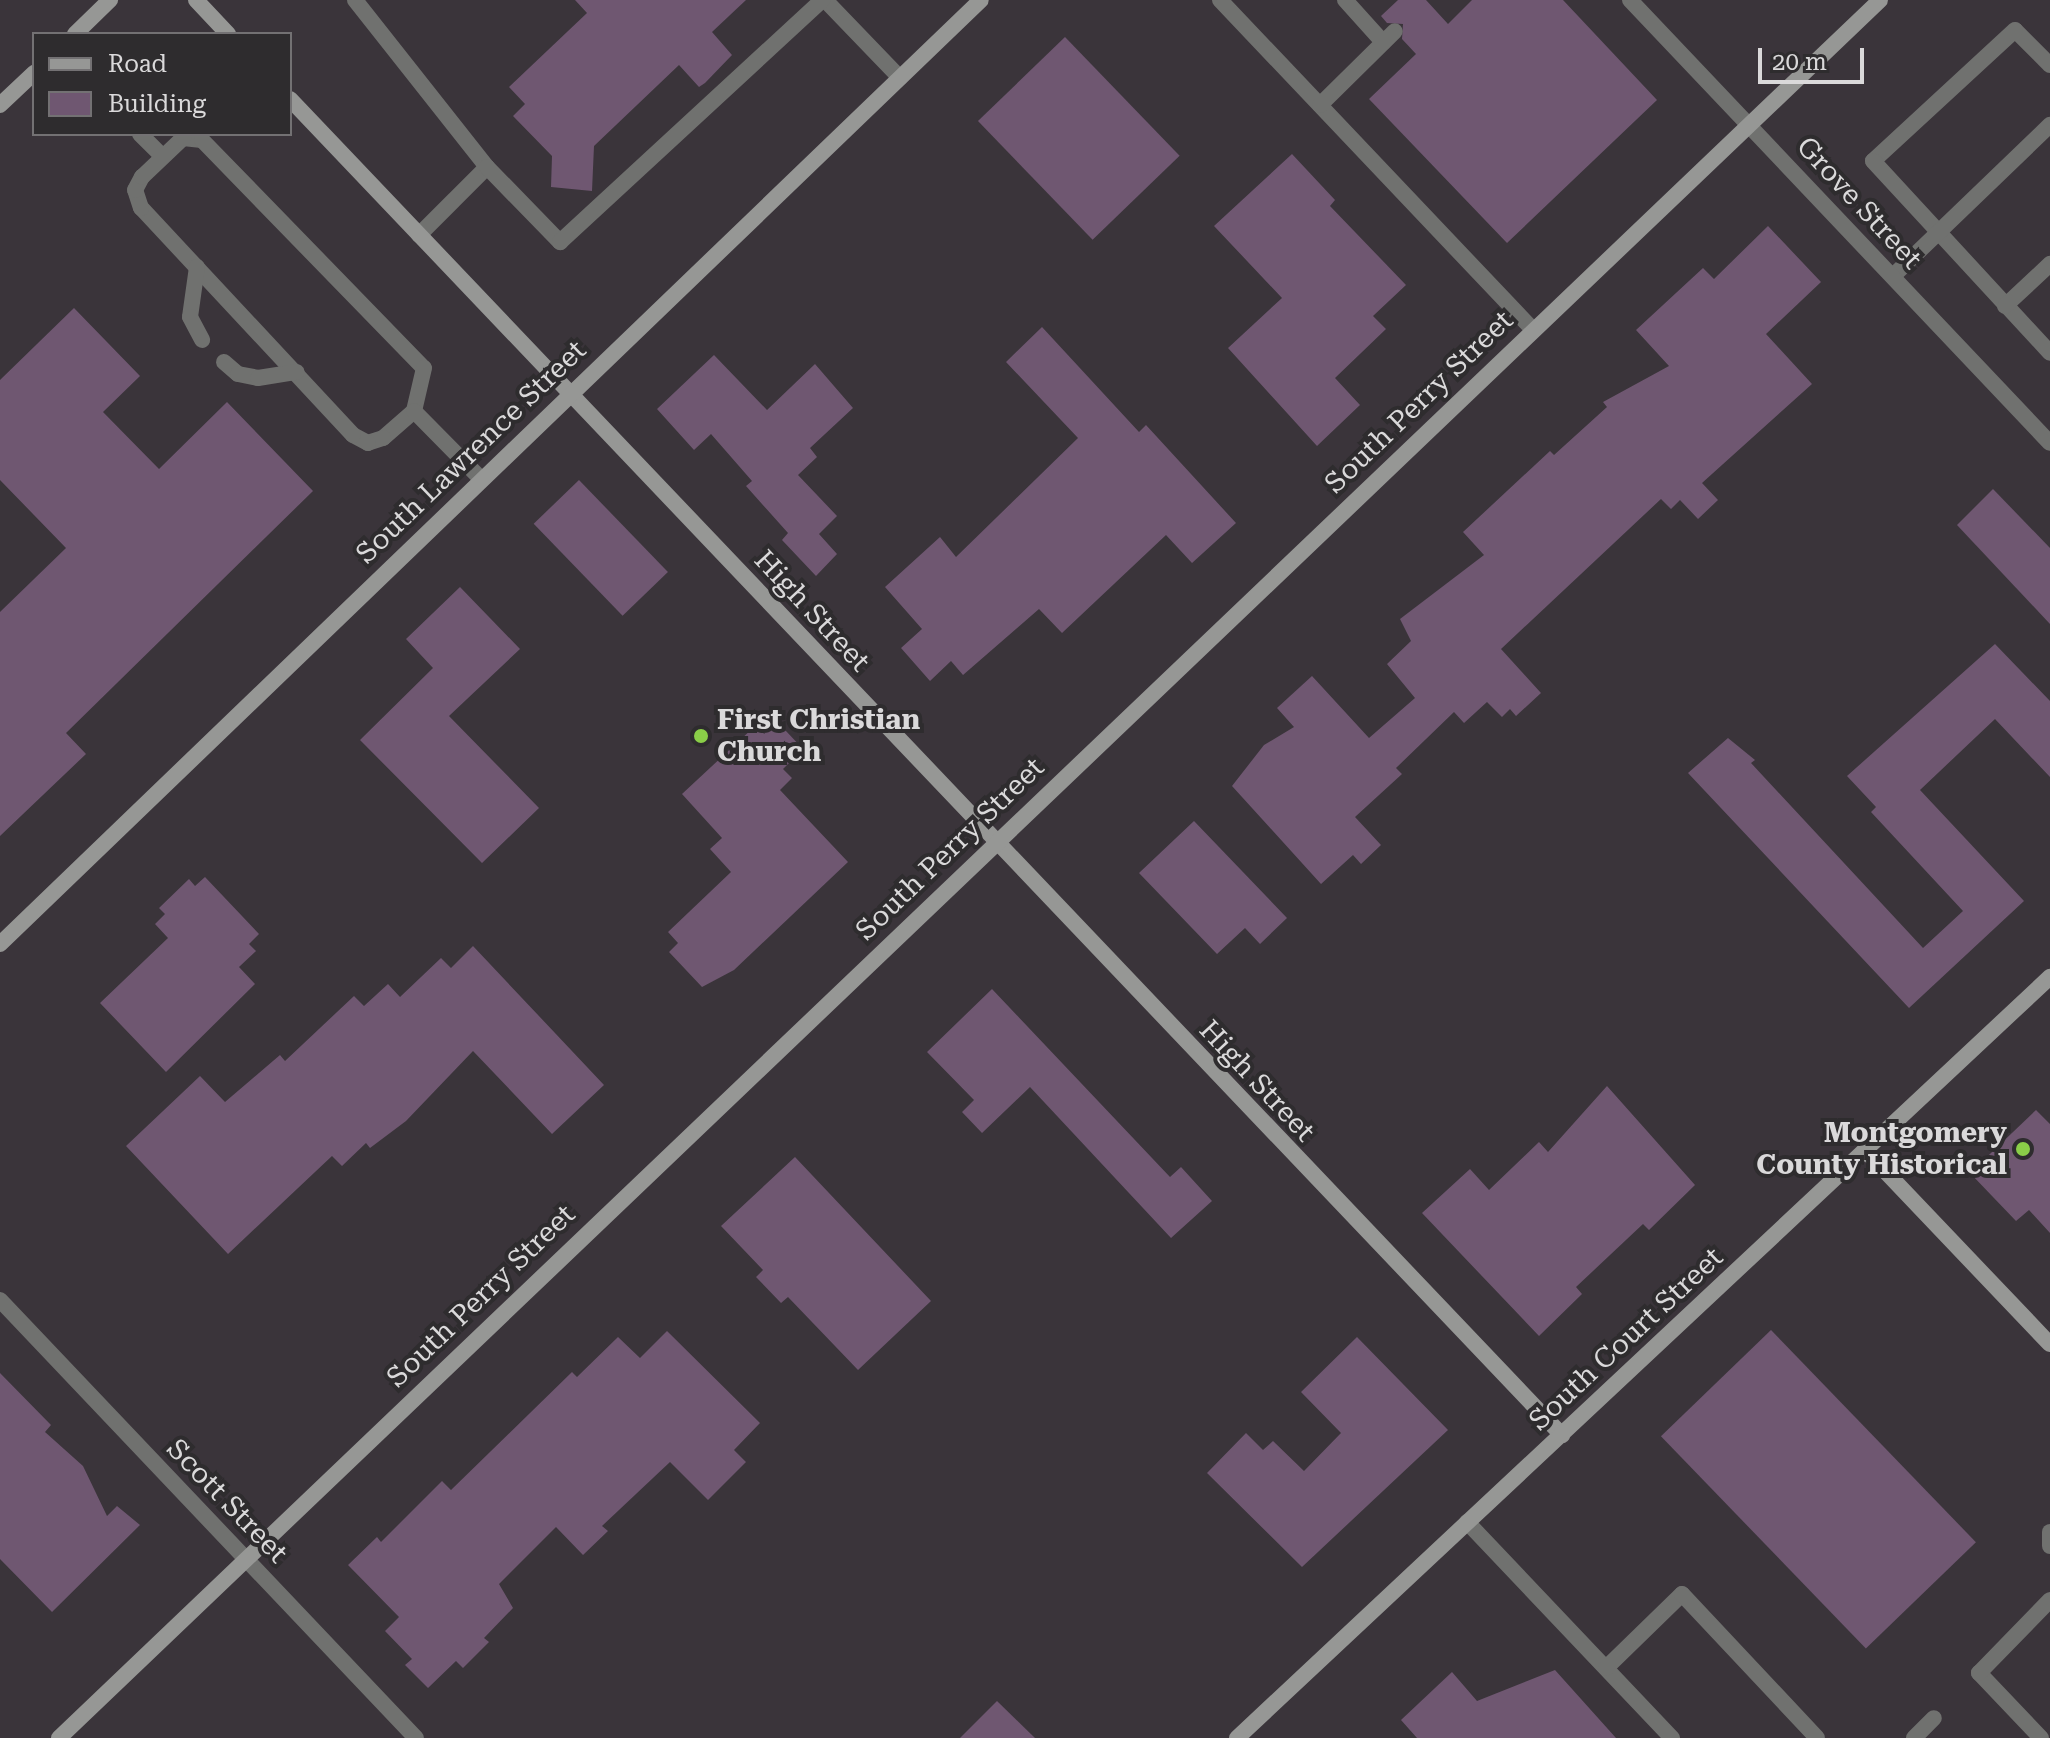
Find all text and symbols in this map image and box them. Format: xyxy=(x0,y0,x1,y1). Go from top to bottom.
legend xyxy=(32,32,292,136)
scale bar xyxy=(1762,32,1868,82)
text: 20 m xyxy=(1772,48,1827,76)
text: Road xyxy=(108,50,167,78)
text: Building xyxy=(108,90,206,118)
street label: Grove Street xyxy=(1789,130,1929,276)
street label: South Perry Street xyxy=(1318,304,1520,500)
street label: South Lawrence Street xyxy=(349,333,593,571)
street label: High Street xyxy=(747,543,877,679)
place label: First Christian Church xyxy=(717,703,920,769)
marker: First Christian Church xyxy=(692,727,710,745)
street label: South Perry Street xyxy=(849,751,1051,947)
street label: High Street xyxy=(1192,1013,1322,1149)
place label: Montgomery County Historical xyxy=(1756,1116,2007,1182)
marker: Montgomery County Historical xyxy=(2014,1140,2032,1158)
street label: South Perry Street xyxy=(380,1198,582,1394)
street label: South Court Street xyxy=(1522,1241,1730,1437)
street label: Scott Street xyxy=(160,1432,294,1570)

